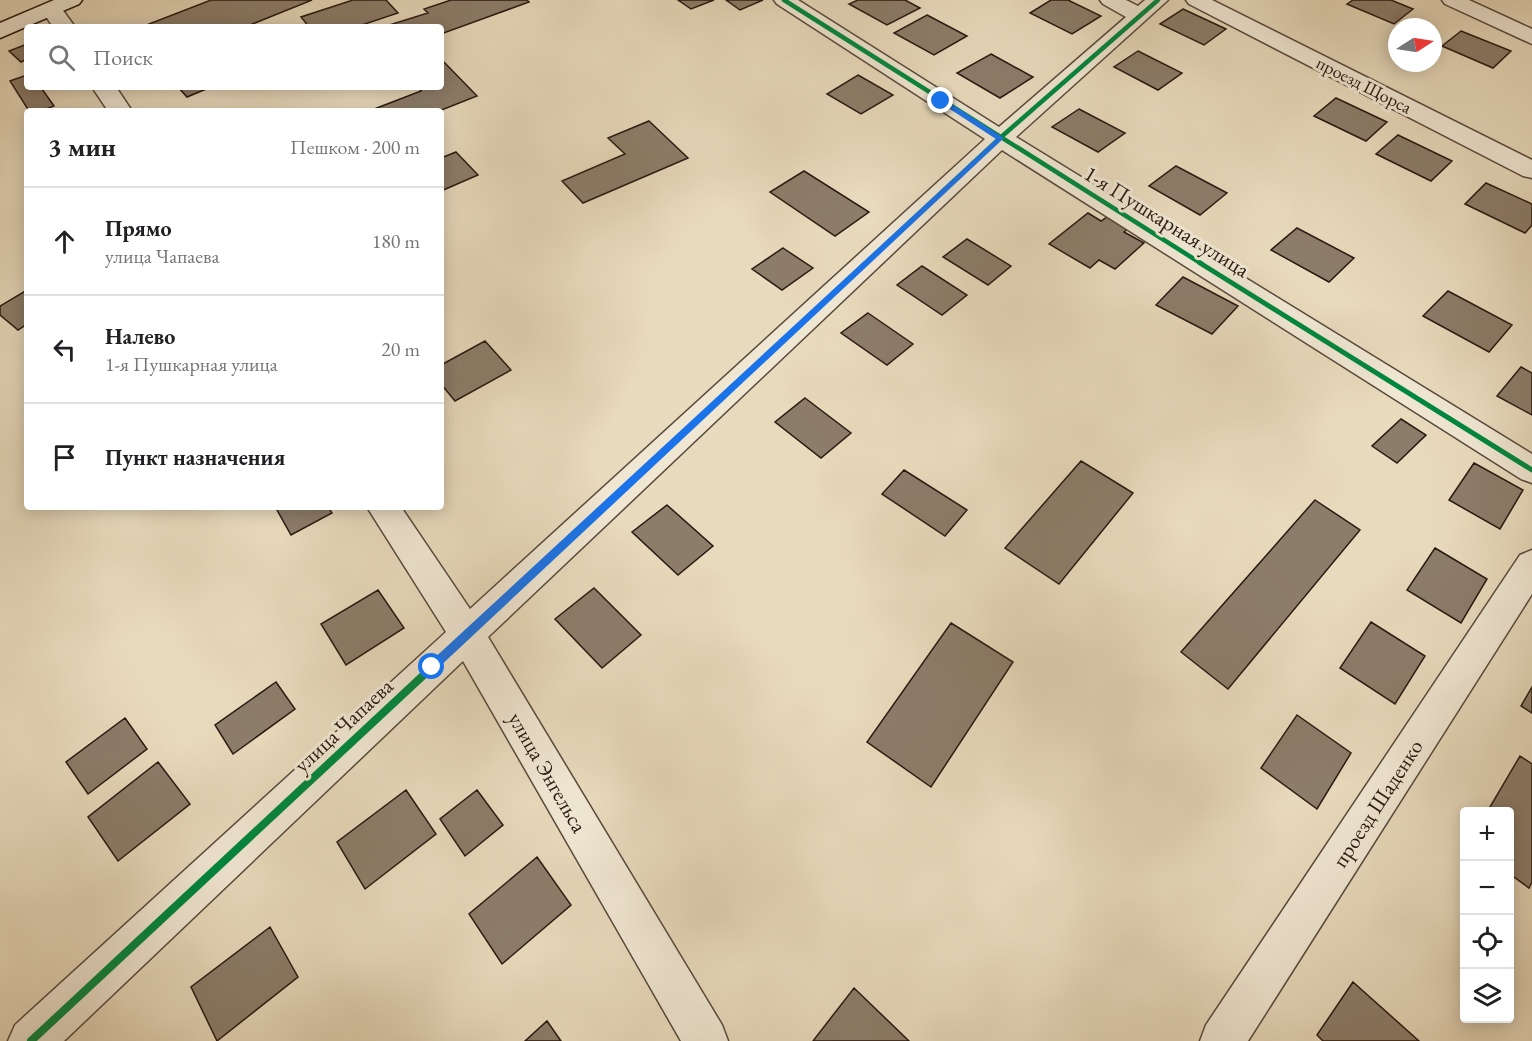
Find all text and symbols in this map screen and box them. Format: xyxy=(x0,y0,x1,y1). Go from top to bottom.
north arrow xyxy=(1388,18,1442,72)
search box xyxy=(24,24,444,90)
icon: search xyxy=(45,41,78,74)
text: Поиск xyxy=(93,43,153,72)
street label: проезд Щорса xyxy=(1313,51,1416,119)
route end xyxy=(927,87,953,113)
text: 3 мин xyxy=(48,130,116,164)
text: Пешком · 200 m xyxy=(290,134,420,160)
street label: 1-я Пушкарная улица xyxy=(1078,159,1255,284)
text: Прямо xyxy=(105,214,172,243)
icon: ahead xyxy=(48,225,81,258)
text: 180 m xyxy=(372,228,420,254)
text: улица Чапаева xyxy=(105,243,220,269)
text: Налево xyxy=(105,322,175,351)
icon: left xyxy=(48,333,81,366)
text: 20 m xyxy=(381,336,420,362)
text: 1-я Пушкарная улица xyxy=(105,351,278,377)
icon: arrive xyxy=(48,441,81,474)
text: Пункт назначения xyxy=(105,443,285,472)
route start xyxy=(418,653,444,679)
street label: улица Чапаева xyxy=(287,672,399,779)
street label: улица Энгельса xyxy=(501,707,594,838)
street label: проезд Шаденко xyxy=(1325,734,1430,873)
map controls xyxy=(1460,807,1514,1023)
button: + xyxy=(1460,807,1514,861)
button: − xyxy=(1460,861,1514,915)
button: locate xyxy=(1460,915,1514,969)
button: layers xyxy=(1460,969,1514,1023)

